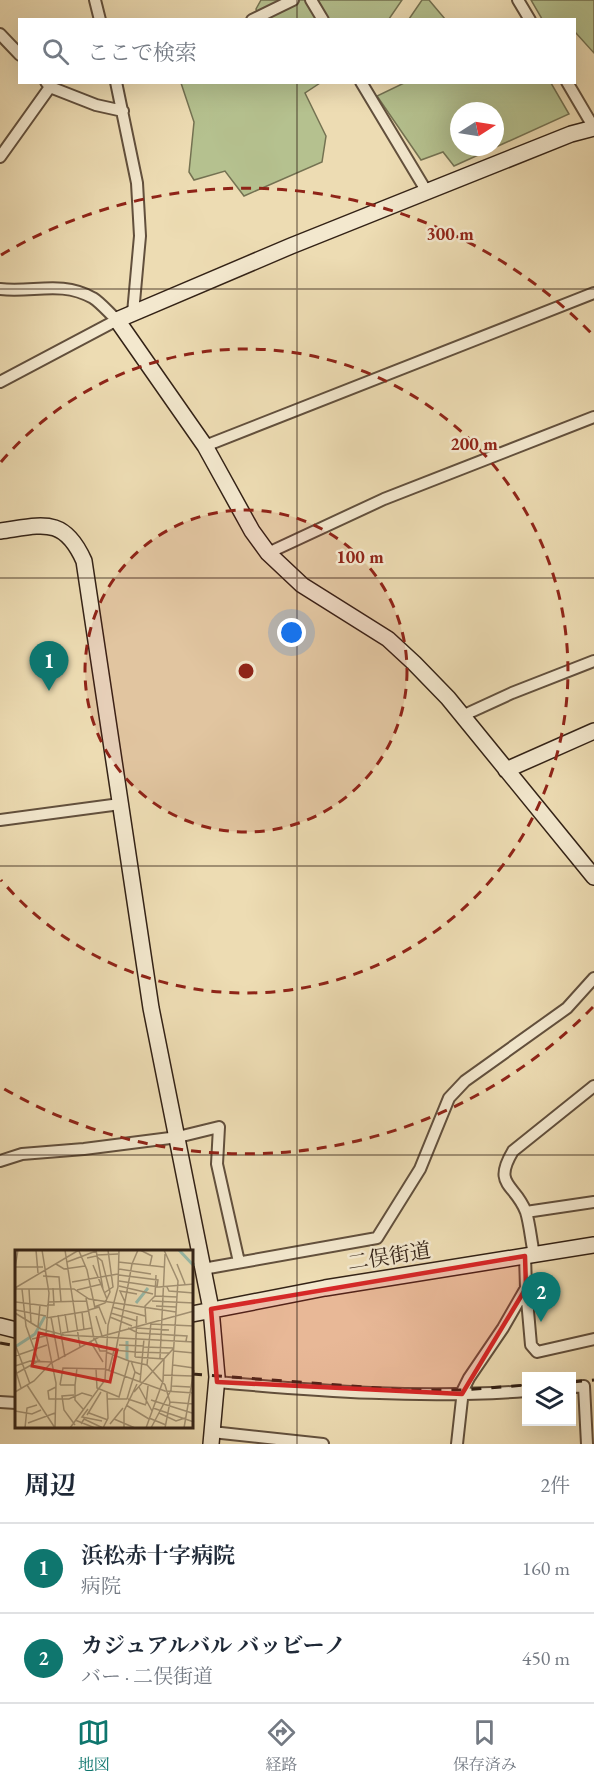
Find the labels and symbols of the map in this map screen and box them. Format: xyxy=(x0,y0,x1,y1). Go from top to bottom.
north arrow xyxy=(450,102,504,156)
text: 300 m xyxy=(426,222,474,245)
text: 200 m xyxy=(450,432,498,455)
text: 100 m xyxy=(336,545,384,568)
your location xyxy=(277,618,306,647)
pin: 1 xyxy=(29,642,68,691)
centre of rings xyxy=(236,661,256,681)
street label: 二俣街道 xyxy=(345,1236,433,1276)
inset map xyxy=(15,1250,194,1429)
pin: 2 xyxy=(522,1272,560,1322)

